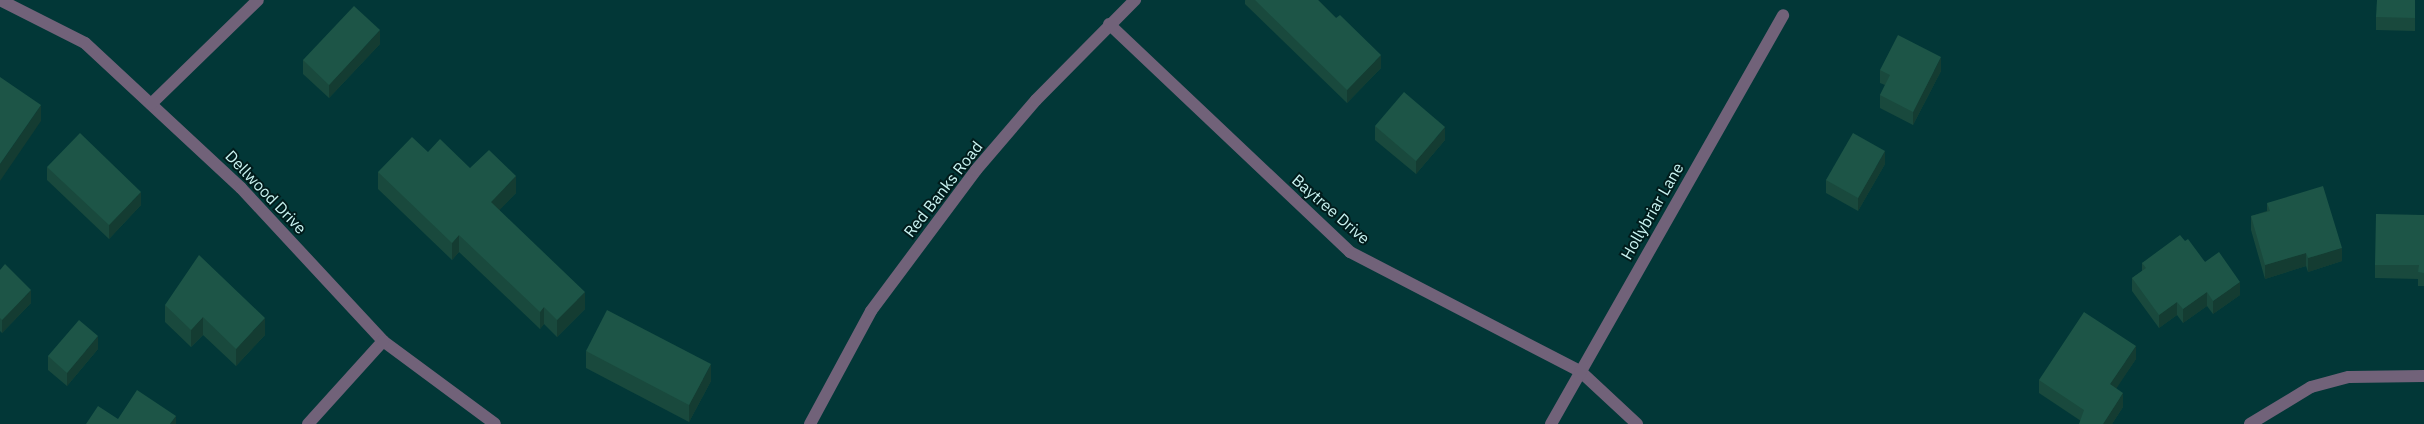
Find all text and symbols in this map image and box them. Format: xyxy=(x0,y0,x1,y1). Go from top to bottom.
street label: Red Banks Road xyxy=(900,137,986,241)
street label: Dellwood Drive xyxy=(221,146,311,238)
street label: Hollybriar Lane xyxy=(1617,159,1687,263)
street label: Baytree Drive xyxy=(1288,170,1374,248)

